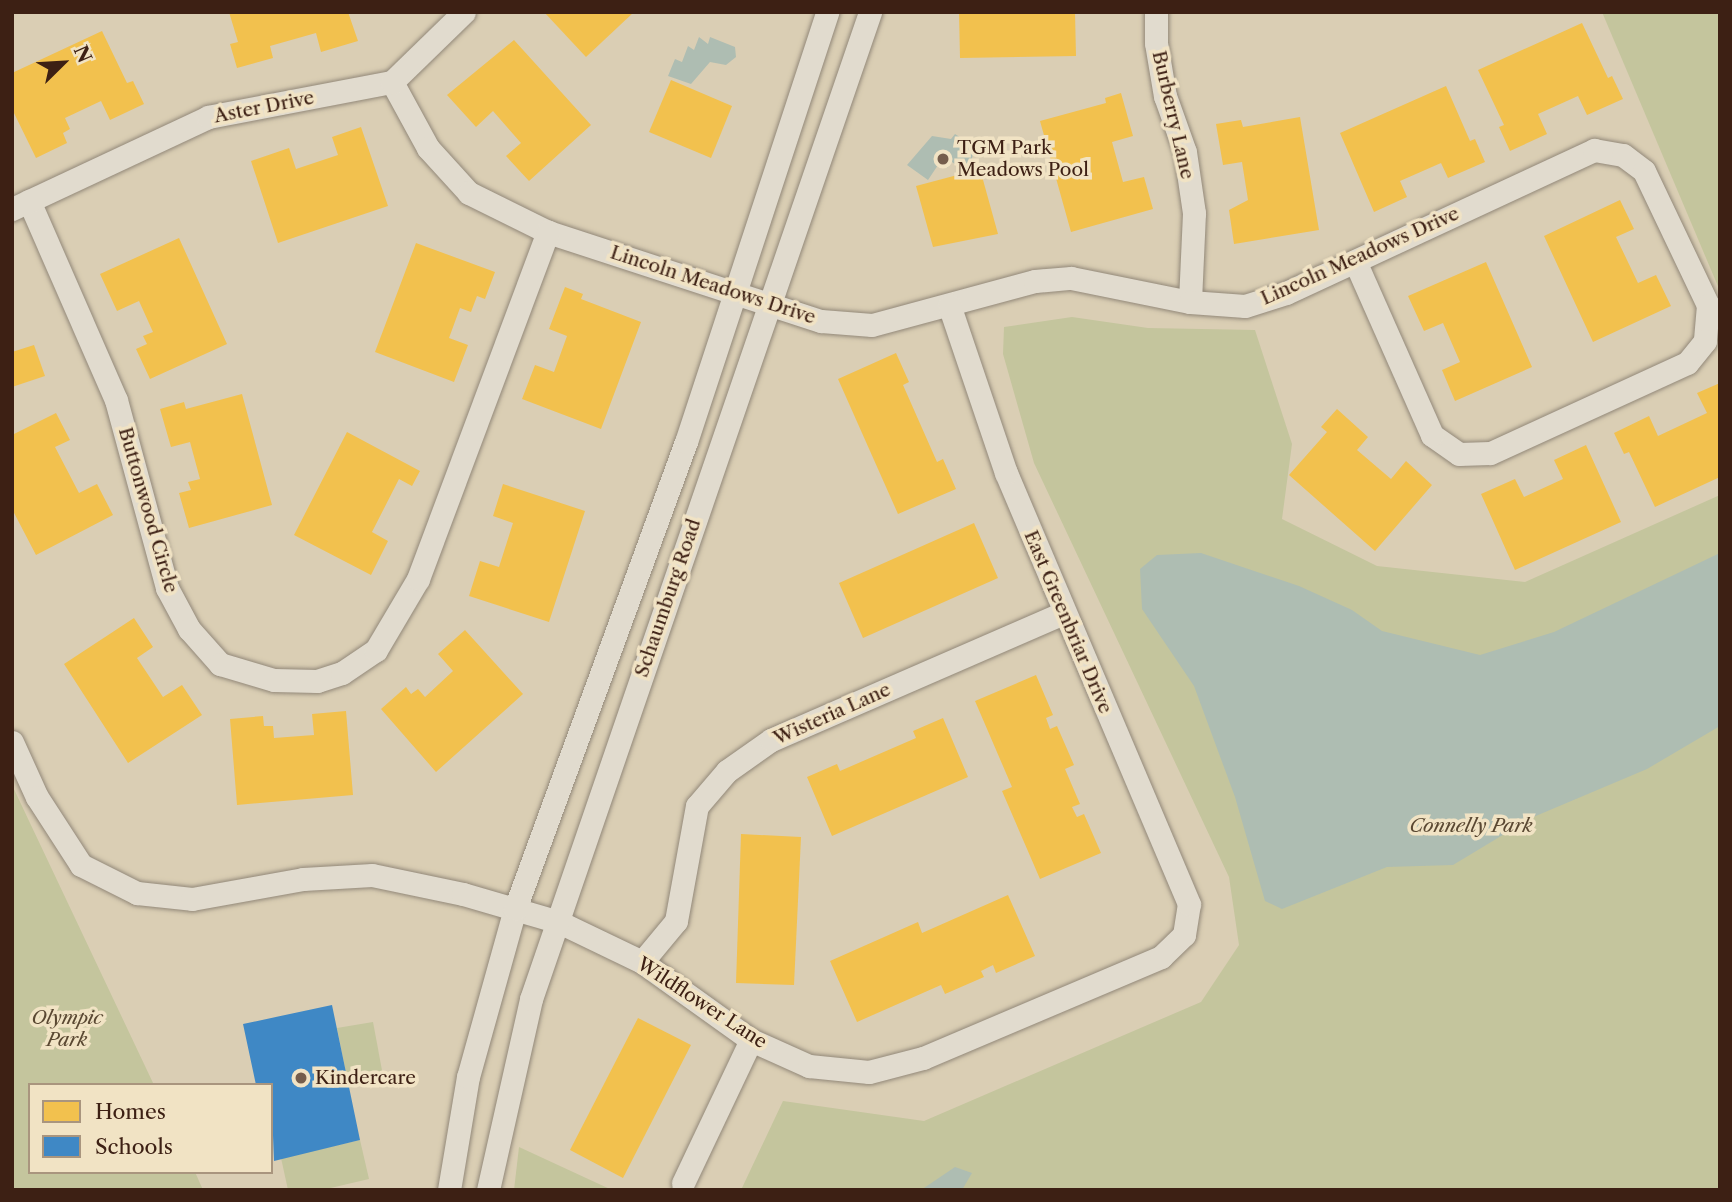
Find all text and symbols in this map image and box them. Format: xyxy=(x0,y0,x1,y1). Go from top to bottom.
north arrow xyxy=(28,28,98,98)
text: N xyxy=(69,42,97,66)
street label: Burberry Lane xyxy=(1147,48,1199,182)
street label: Aster Drive xyxy=(212,86,316,128)
place label: TGM Park Meadows Pool xyxy=(957,137,1089,181)
marker: TGM Park Meadows Pool xyxy=(935,151,951,167)
street label: Lincoln Meadows Drive xyxy=(1257,202,1463,310)
street label: Lincoln Meadows Drive xyxy=(607,241,819,329)
street label: Buttonwood Circle xyxy=(113,425,183,595)
street label: Schaumburg Road xyxy=(630,516,706,680)
street label: East Greenbriar Drive xyxy=(1019,527,1117,717)
street label: Wisteria Lane xyxy=(770,678,894,750)
park label: Connelly Park xyxy=(1409,815,1533,837)
street label: Wildflower Lane xyxy=(633,952,771,1054)
park label: Olympic Park xyxy=(31,1007,103,1051)
place label: Kindercare xyxy=(315,1067,416,1089)
marker: Kindercare xyxy=(293,1070,309,1086)
legend xyxy=(28,1083,273,1174)
text: Homes xyxy=(95,1099,166,1124)
text: Schools xyxy=(95,1134,173,1159)

